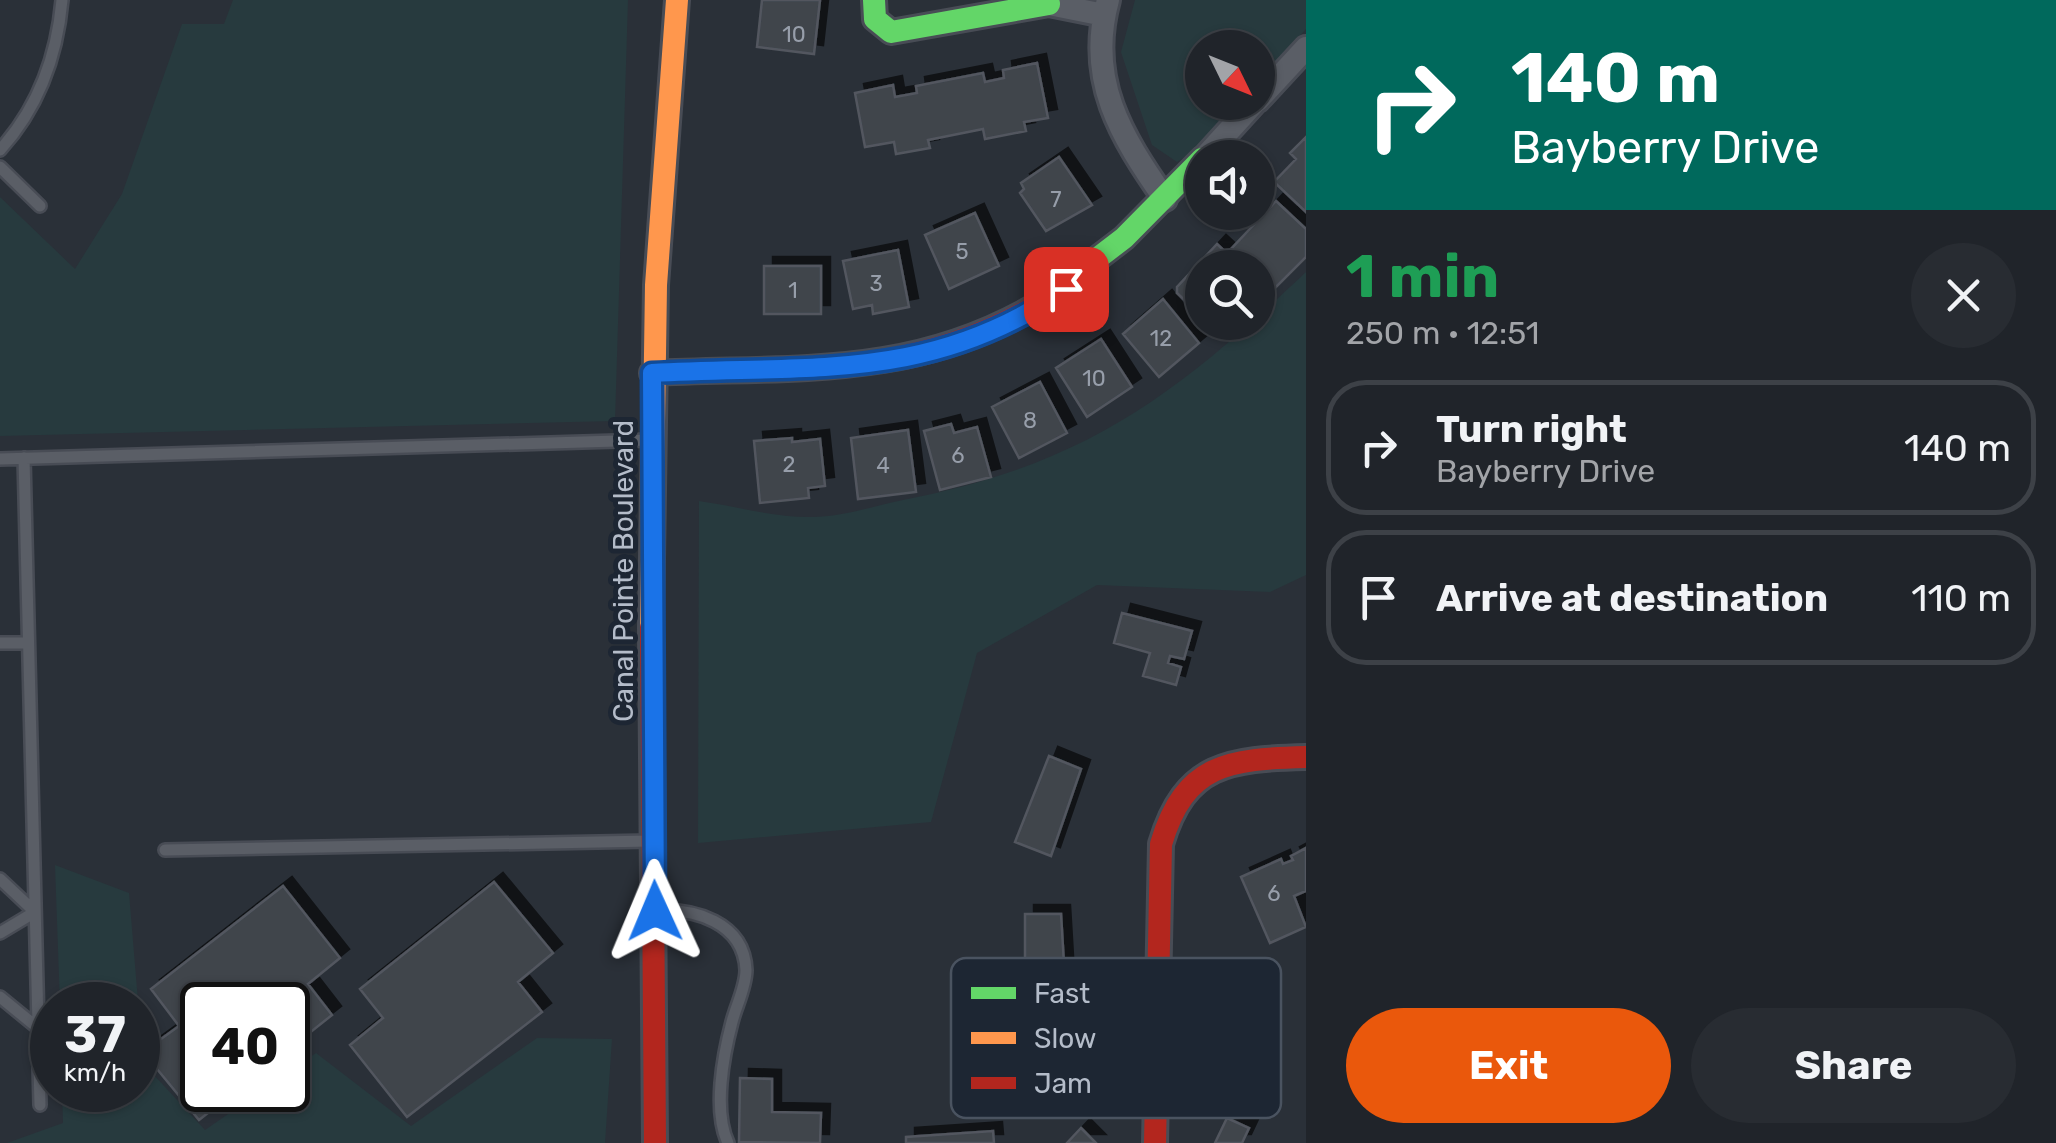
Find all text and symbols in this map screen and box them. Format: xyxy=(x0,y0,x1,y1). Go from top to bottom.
house number: 10 xyxy=(782,21,806,48)
north arrow xyxy=(1185,30,1275,120)
map controls xyxy=(1185,30,1275,340)
text: 140 m xyxy=(1511,37,1720,120)
icon: right xyxy=(1346,40,1476,170)
text: Bayberry Drive xyxy=(1511,121,1819,174)
button: sound xyxy=(1185,140,1275,230)
house number: 7 xyxy=(1050,186,1062,213)
house number: 5 xyxy=(955,238,969,265)
text: 1 min xyxy=(1346,241,1499,312)
button: close xyxy=(1911,243,2016,348)
pin xyxy=(1024,247,1109,332)
button: search xyxy=(1185,250,1275,340)
icon: arrive xyxy=(1039,262,1094,317)
house number: 3 xyxy=(869,270,883,297)
house number: 1 xyxy=(788,277,798,304)
text: 250 m · 12:51 xyxy=(1346,314,1540,352)
house number: 12 xyxy=(1150,325,1172,352)
house number: 10 xyxy=(1082,365,1106,392)
text: Turn right xyxy=(1436,406,1627,452)
house number: 8 xyxy=(1023,407,1037,434)
street label: Canal Pointe Boulevard xyxy=(607,420,640,722)
icon: right xyxy=(1351,420,1406,475)
text: 140 m xyxy=(1904,425,2011,471)
house number: 6 xyxy=(951,442,965,469)
house number: 2 xyxy=(783,451,795,478)
house number: 4 xyxy=(876,452,890,479)
text: Bayberry Drive xyxy=(1436,452,1655,490)
icon: arrive xyxy=(1351,570,1406,625)
text: Arrive at destination xyxy=(1436,575,1828,621)
text: 110 m xyxy=(1911,575,2011,621)
position arrow xyxy=(603,859,707,963)
house number: 6 xyxy=(1267,880,1281,907)
legend xyxy=(951,958,1281,1118)
text: Fast xyxy=(1034,977,1090,1010)
speed limit sign: 40 xyxy=(180,982,310,1112)
text: 37 xyxy=(64,1005,126,1065)
button: Exit xyxy=(1346,1008,1671,1123)
button: Share xyxy=(1691,1008,2016,1123)
text: Slow xyxy=(1034,1022,1096,1055)
text: km/h xyxy=(64,1058,126,1087)
text: Jam xyxy=(1034,1067,1092,1100)

